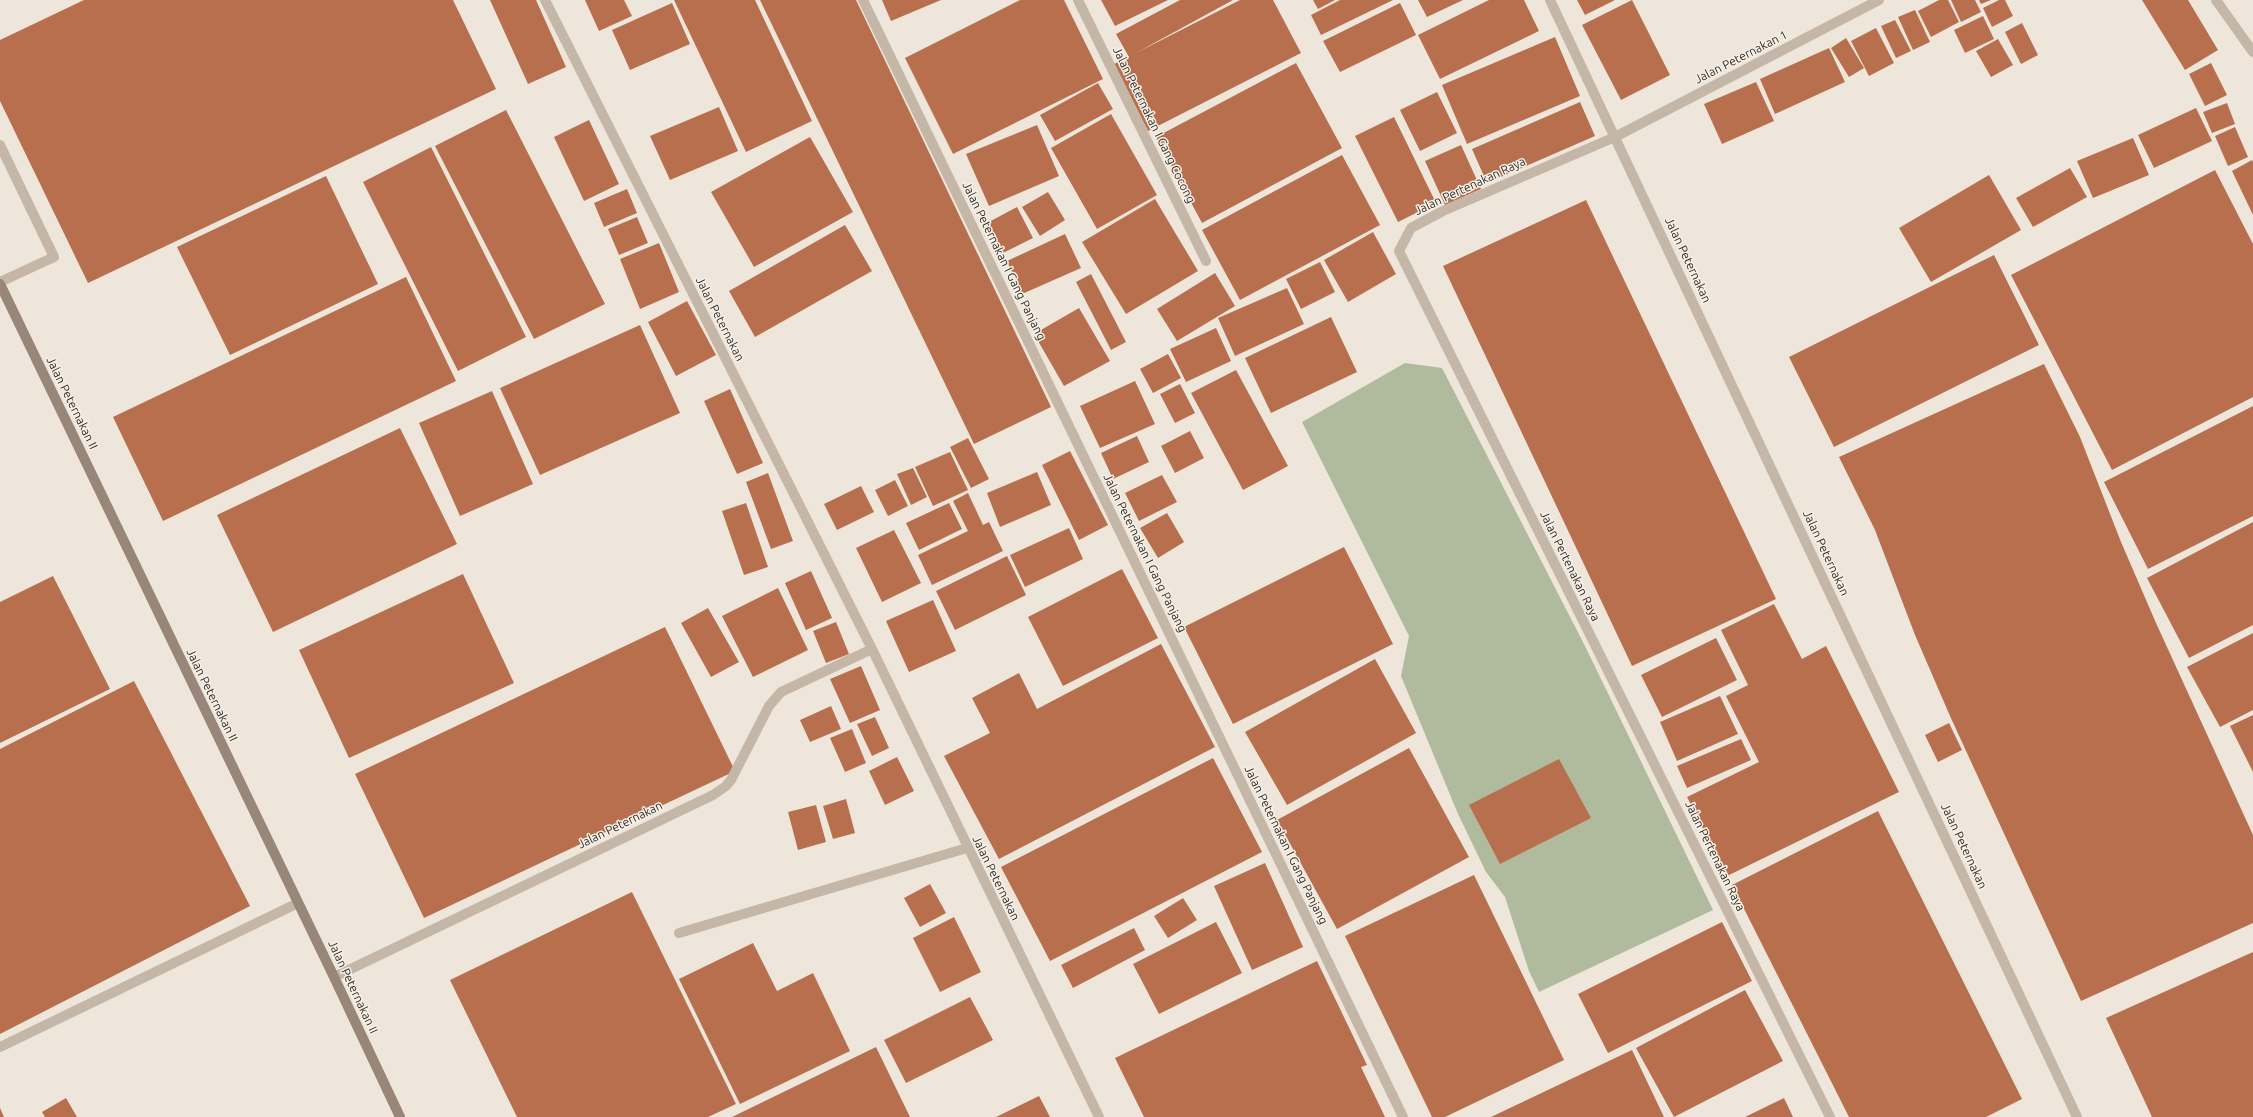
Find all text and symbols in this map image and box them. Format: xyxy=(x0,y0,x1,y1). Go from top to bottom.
street label: Jalan Peternakan 1 xyxy=(1692,27,1790,87)
street label: Jalan Peternakan I Gang Cocong xyxy=(1110,44,1198,206)
street label: Jalan Pertenakan Raya xyxy=(1412,154,1528,218)
street label: Jalan Peternakan I Gang Panjang xyxy=(959,179,1049,343)
street label: Jalan Peternakan xyxy=(1662,215,1714,305)
street label: Jalan Peternakan xyxy=(693,275,747,363)
street label: Jalan Peternakan II xyxy=(43,354,101,452)
street label: Jalan Peternakan I Gang Panjang xyxy=(1100,471,1190,635)
street label: Jalan Peternakan xyxy=(1800,508,1852,598)
street label: Jalan Pertenakan Raya xyxy=(1537,509,1603,623)
street label: Jalan Peternakan II xyxy=(183,646,241,744)
street label: Jalan Peternakan I Gang Panjang xyxy=(1241,763,1331,927)
street label: Jalan Peternakan xyxy=(575,798,665,852)
street label: Jalan Pertenakan Raya xyxy=(1682,799,1748,913)
street label: Jalan Peternakan xyxy=(1938,801,1990,891)
street label: Jalan Peternakan xyxy=(969,833,1023,923)
street label: Jalan Peternakan II xyxy=(325,938,381,1036)

